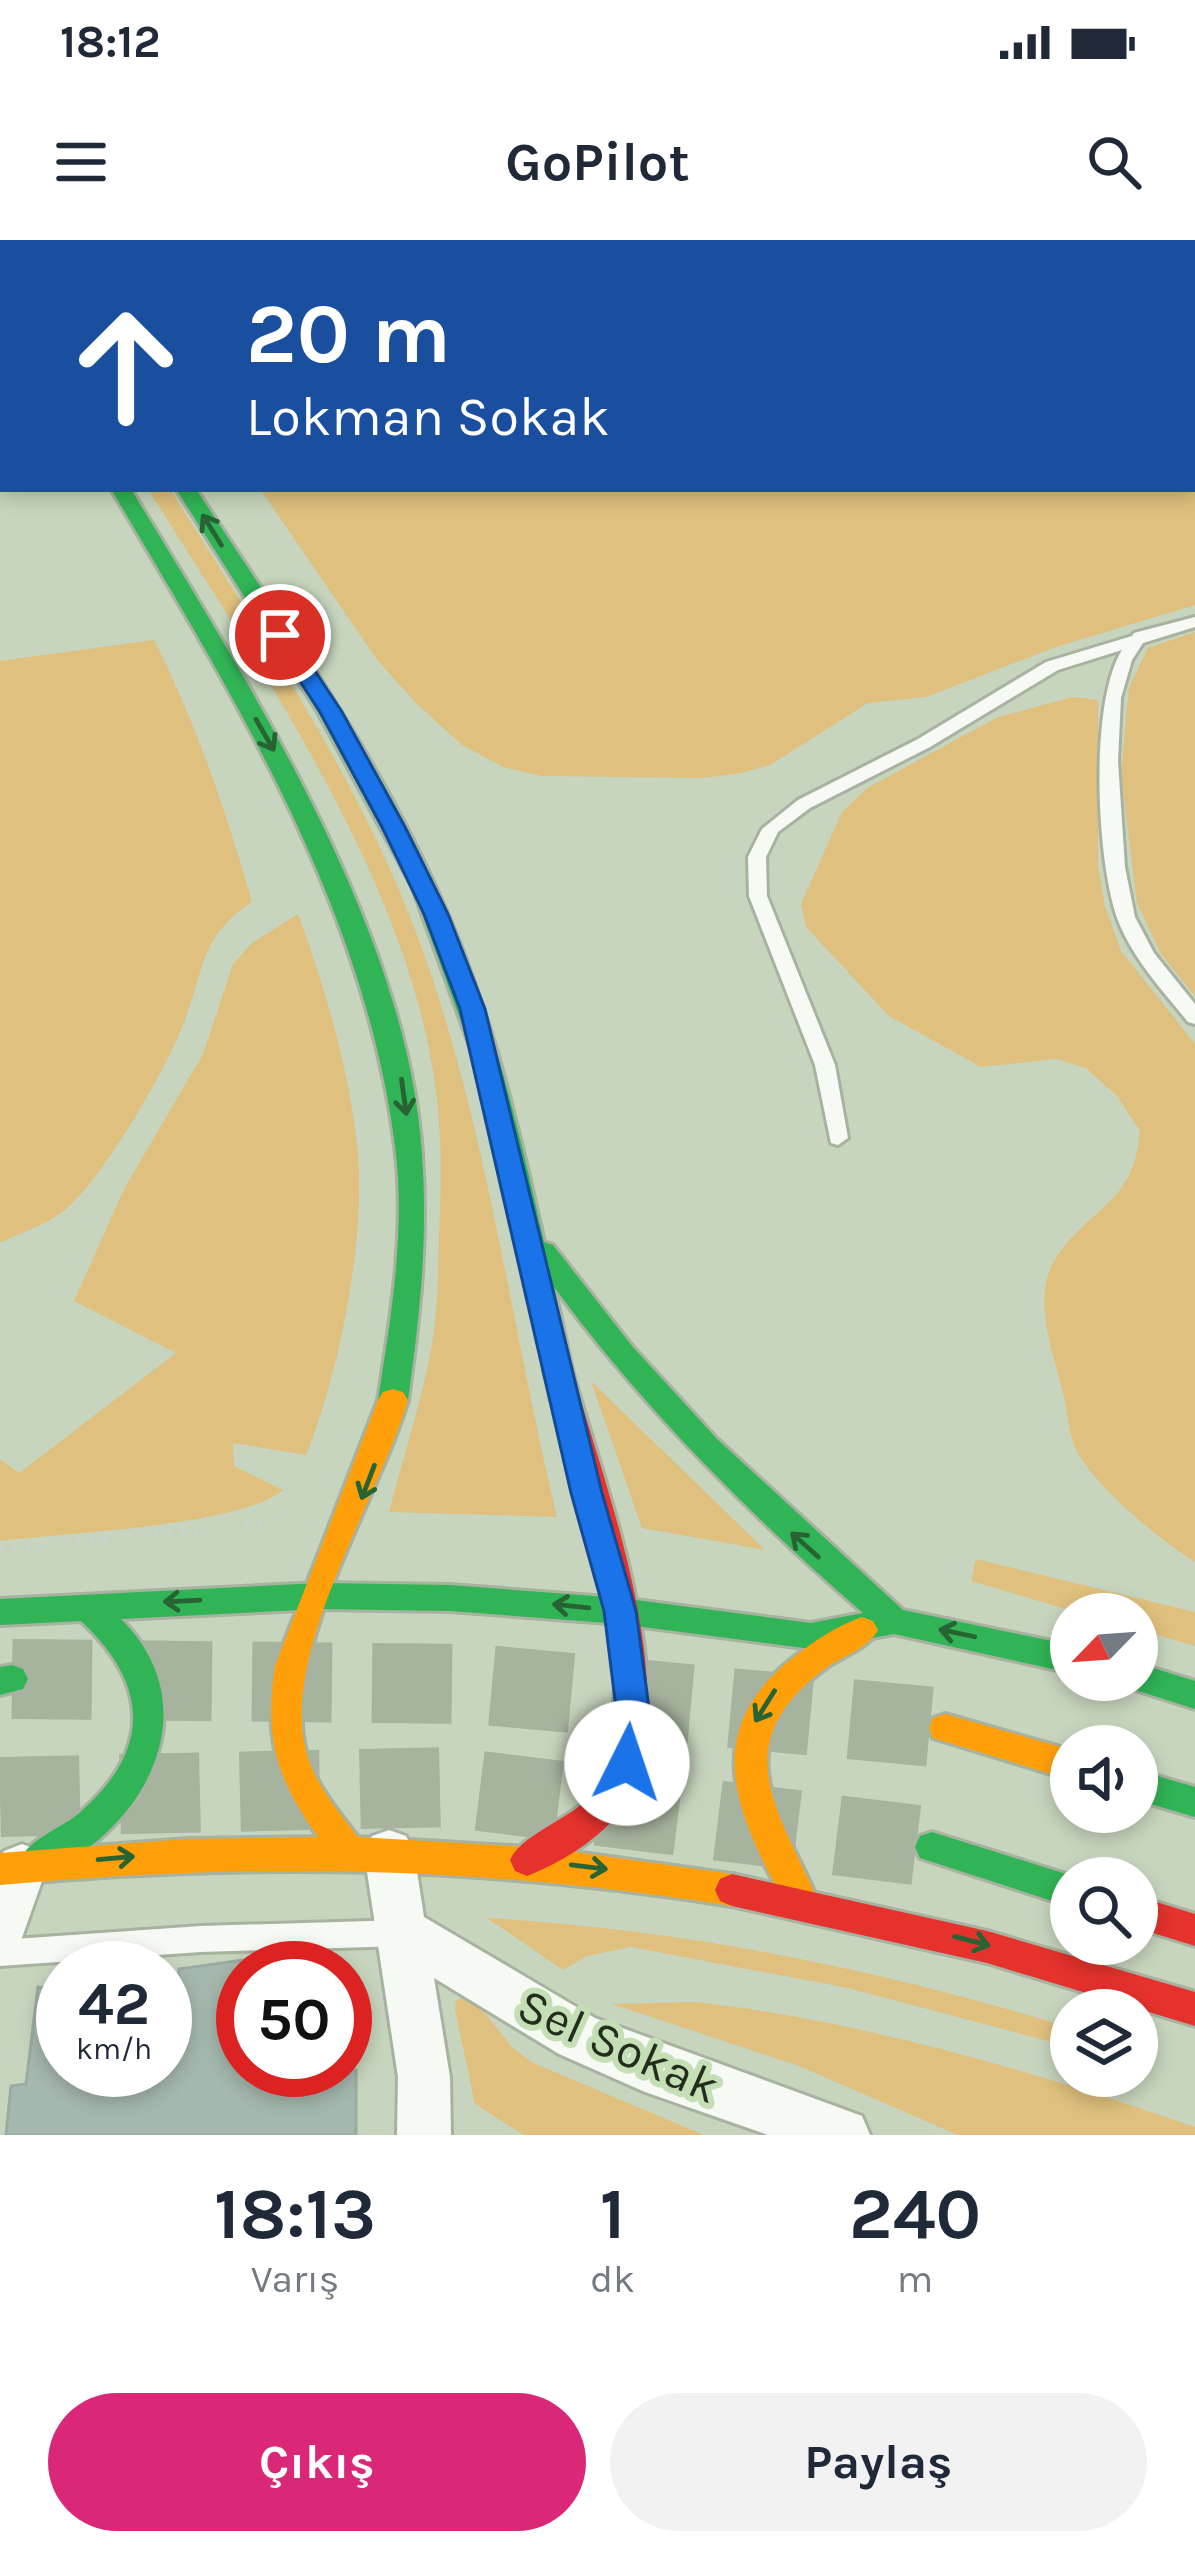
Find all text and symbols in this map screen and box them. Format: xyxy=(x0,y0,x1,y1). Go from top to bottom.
text: 18:12 xyxy=(60,16,161,68)
icon: menu xyxy=(48,129,114,195)
icon: search xyxy=(1081,129,1147,195)
text: GoPilot xyxy=(505,130,690,194)
text: 20 m xyxy=(246,285,451,383)
icon: ahead xyxy=(48,288,204,444)
text: Lokman Sokak xyxy=(246,385,610,449)
one-way arrow xyxy=(200,514,224,548)
pin xyxy=(229,584,331,686)
icon: arrive xyxy=(247,602,313,668)
one-way arrow xyxy=(253,717,277,752)
one-way arrow xyxy=(393,1077,416,1116)
one-way arrow xyxy=(356,1462,377,1499)
one-way arrow xyxy=(790,1531,821,1559)
one-way arrow xyxy=(163,1590,202,1613)
north arrow xyxy=(1050,1593,1158,1701)
map controls xyxy=(1050,1593,1158,2097)
one-way arrow xyxy=(553,1594,592,1617)
one-way arrow xyxy=(938,1621,976,1644)
one-way arrow xyxy=(752,1688,777,1722)
position arrow xyxy=(564,1700,690,1826)
button: sound xyxy=(1050,1725,1158,1833)
one-way arrow xyxy=(96,1846,135,1869)
one-way arrow xyxy=(569,1856,608,1879)
button: search xyxy=(1050,1857,1158,1965)
one-way arrow xyxy=(952,1932,990,1954)
speed limit sign: 50 xyxy=(216,1941,372,2097)
text: 42 xyxy=(78,1969,150,2039)
street label: Sel Sokak xyxy=(509,1977,728,2115)
button: layers xyxy=(1050,1989,1158,2097)
text: km/h xyxy=(76,2031,152,2067)
text: 18:13 xyxy=(214,2172,376,2256)
text: 1 xyxy=(600,2172,625,2256)
text: 240 xyxy=(849,2172,981,2256)
text: Varış xyxy=(251,2256,339,2302)
text: dk xyxy=(590,2256,635,2302)
text: m xyxy=(897,2256,933,2302)
button: Çıkış xyxy=(48,2393,586,2531)
button: Paylaş xyxy=(610,2393,1147,2531)

